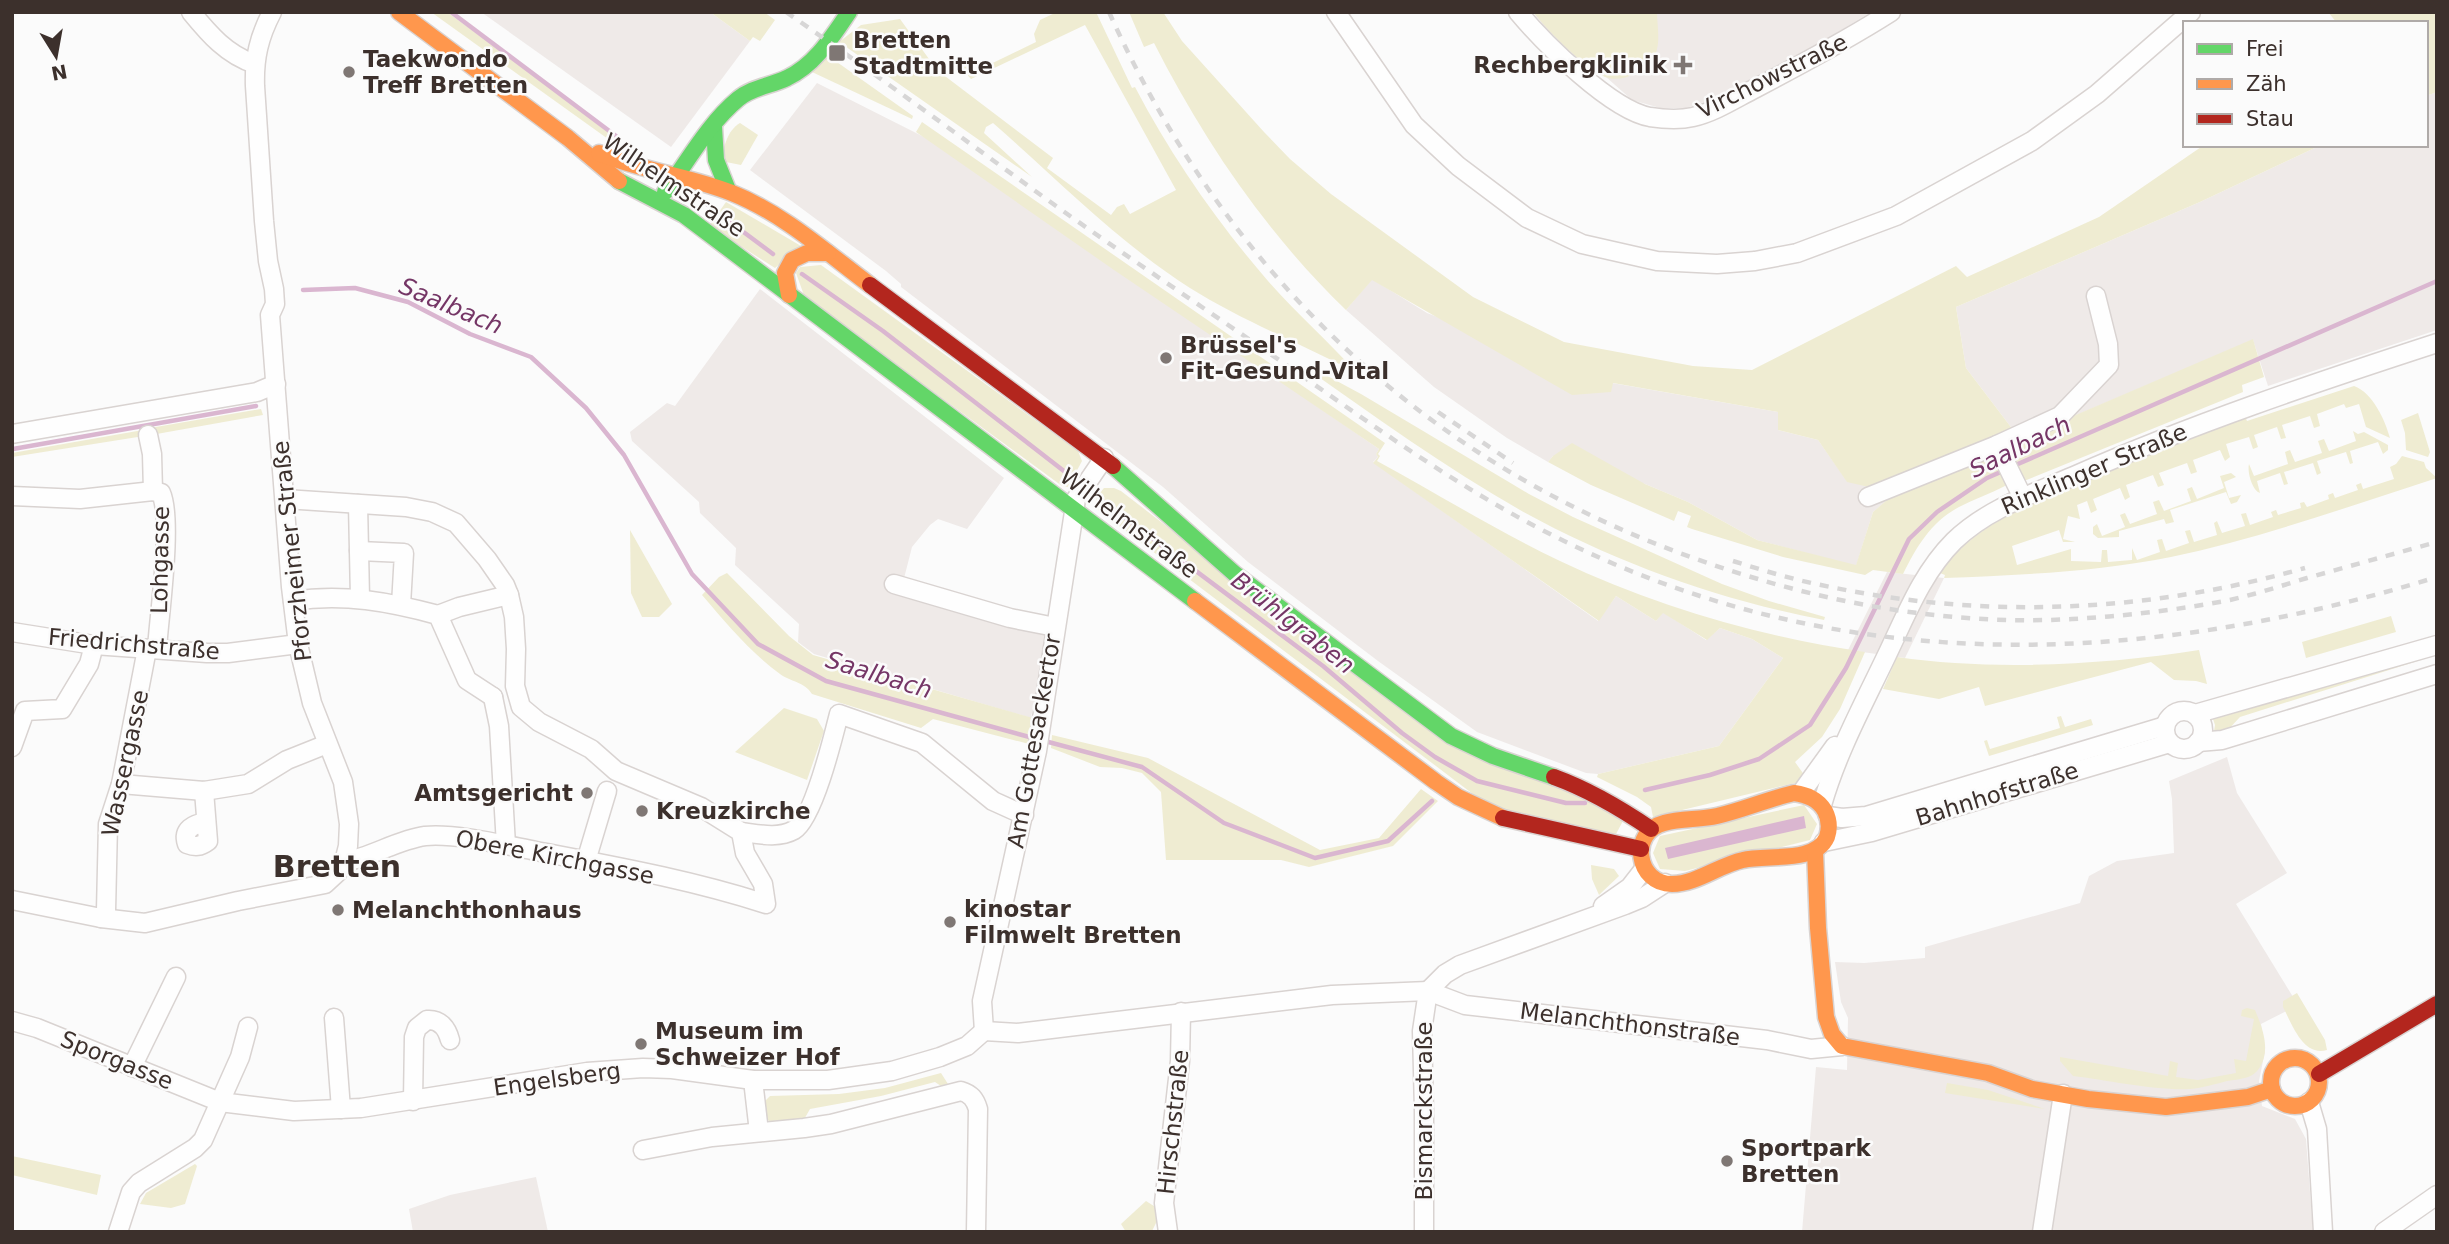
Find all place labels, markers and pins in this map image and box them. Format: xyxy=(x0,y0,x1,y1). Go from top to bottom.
place label: Bretten Stadtmitte xyxy=(853,27,993,79)
marker: Bretten Stadtmitte xyxy=(827,43,847,63)
place label: Taekwondo Treff Bretten xyxy=(363,46,528,98)
place label: Rechbergklinik xyxy=(1473,52,1668,78)
marker: Rechbergklinik xyxy=(1673,55,1693,75)
marker: Taekwondo Treff Bretten xyxy=(341,64,357,80)
place label: Brüssel's Fit-Gesund-Vital xyxy=(1180,332,1389,384)
marker: Brüssel's Fit-Gesund-Vital xyxy=(1158,350,1174,366)
place label: Amtsgericht xyxy=(414,780,573,806)
marker: Amtsgericht xyxy=(579,785,595,801)
place label: Kreuzkirche xyxy=(656,798,811,824)
marker: Kreuzkirche xyxy=(634,803,650,819)
place label: kinostar Filmwelt Bretten xyxy=(964,896,1182,948)
place label: Melanchthonhaus xyxy=(352,897,582,923)
marker: Melanchthonhaus xyxy=(330,902,346,918)
marker: kinostar Filmwelt Bretten xyxy=(942,914,958,930)
place label: Museum im Schweizer Hof xyxy=(655,1018,841,1070)
marker: Museum im Schweizer Hof xyxy=(633,1036,649,1052)
place label: Sportpark Bretten xyxy=(1741,1135,1871,1187)
marker: Sportpark Bretten xyxy=(1719,1153,1735,1169)

